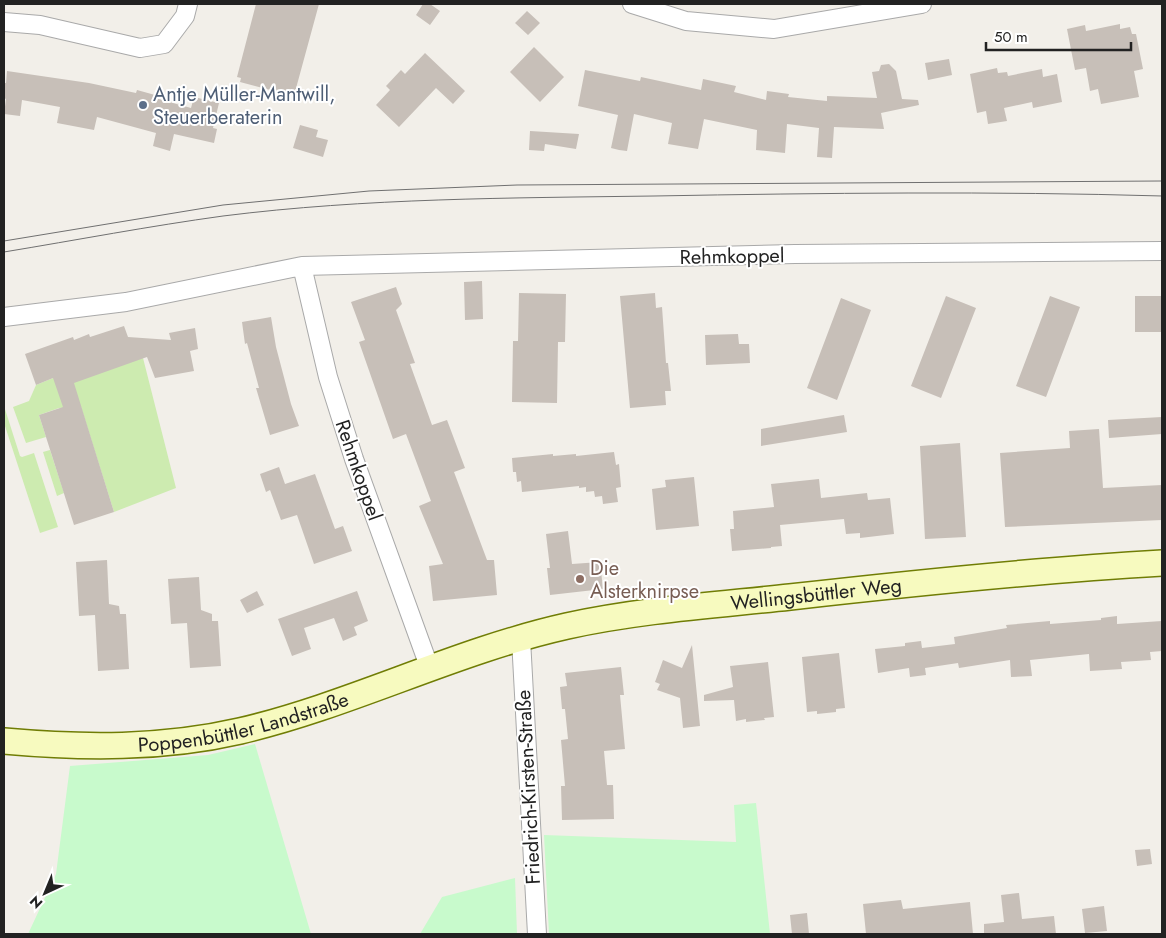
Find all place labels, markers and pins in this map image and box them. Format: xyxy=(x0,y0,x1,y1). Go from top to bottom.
place label: Antje Müller-Mantwill, Steuerberaterin xyxy=(153,80,335,132)
marker: Antje Müller-Mantwill, Steuerberaterin xyxy=(137,99,149,111)
place label: Die Alsterknirpse xyxy=(590,554,699,606)
marker: Die Alsterknirpse xyxy=(574,573,586,585)

